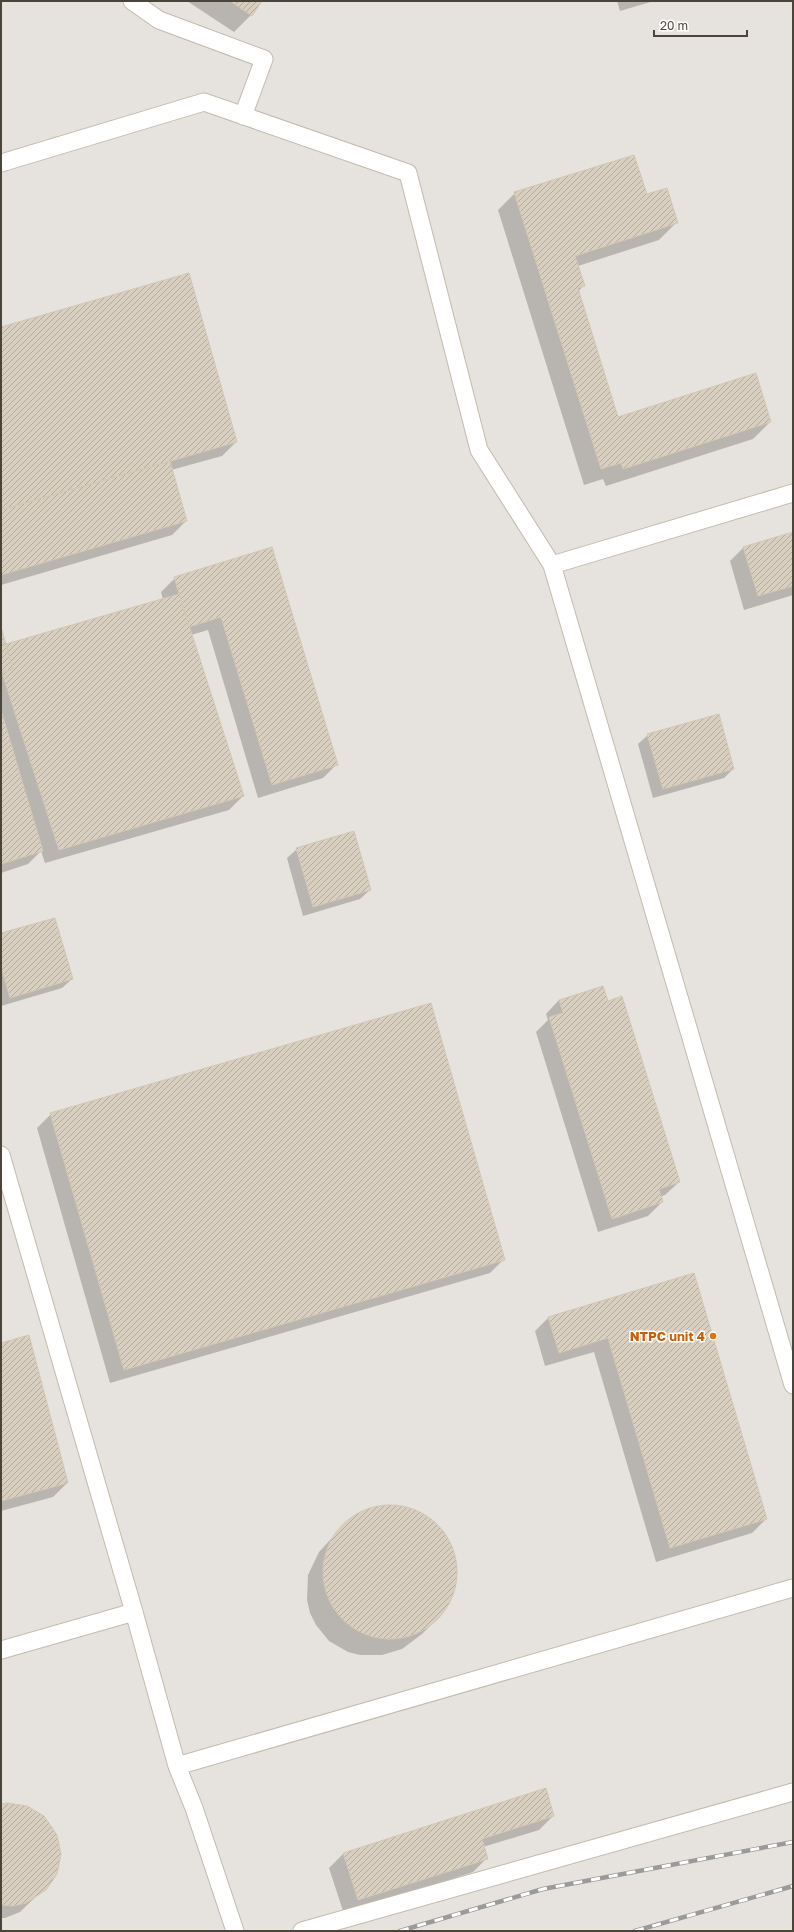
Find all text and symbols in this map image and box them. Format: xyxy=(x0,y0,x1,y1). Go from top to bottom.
scale bar xyxy=(654,12,747,38)
text: 20 m xyxy=(660,18,688,33)
place label: NTPC unit 4 xyxy=(630,1328,705,1344)
marker: NTPC unit 4 xyxy=(708,1331,718,1341)

